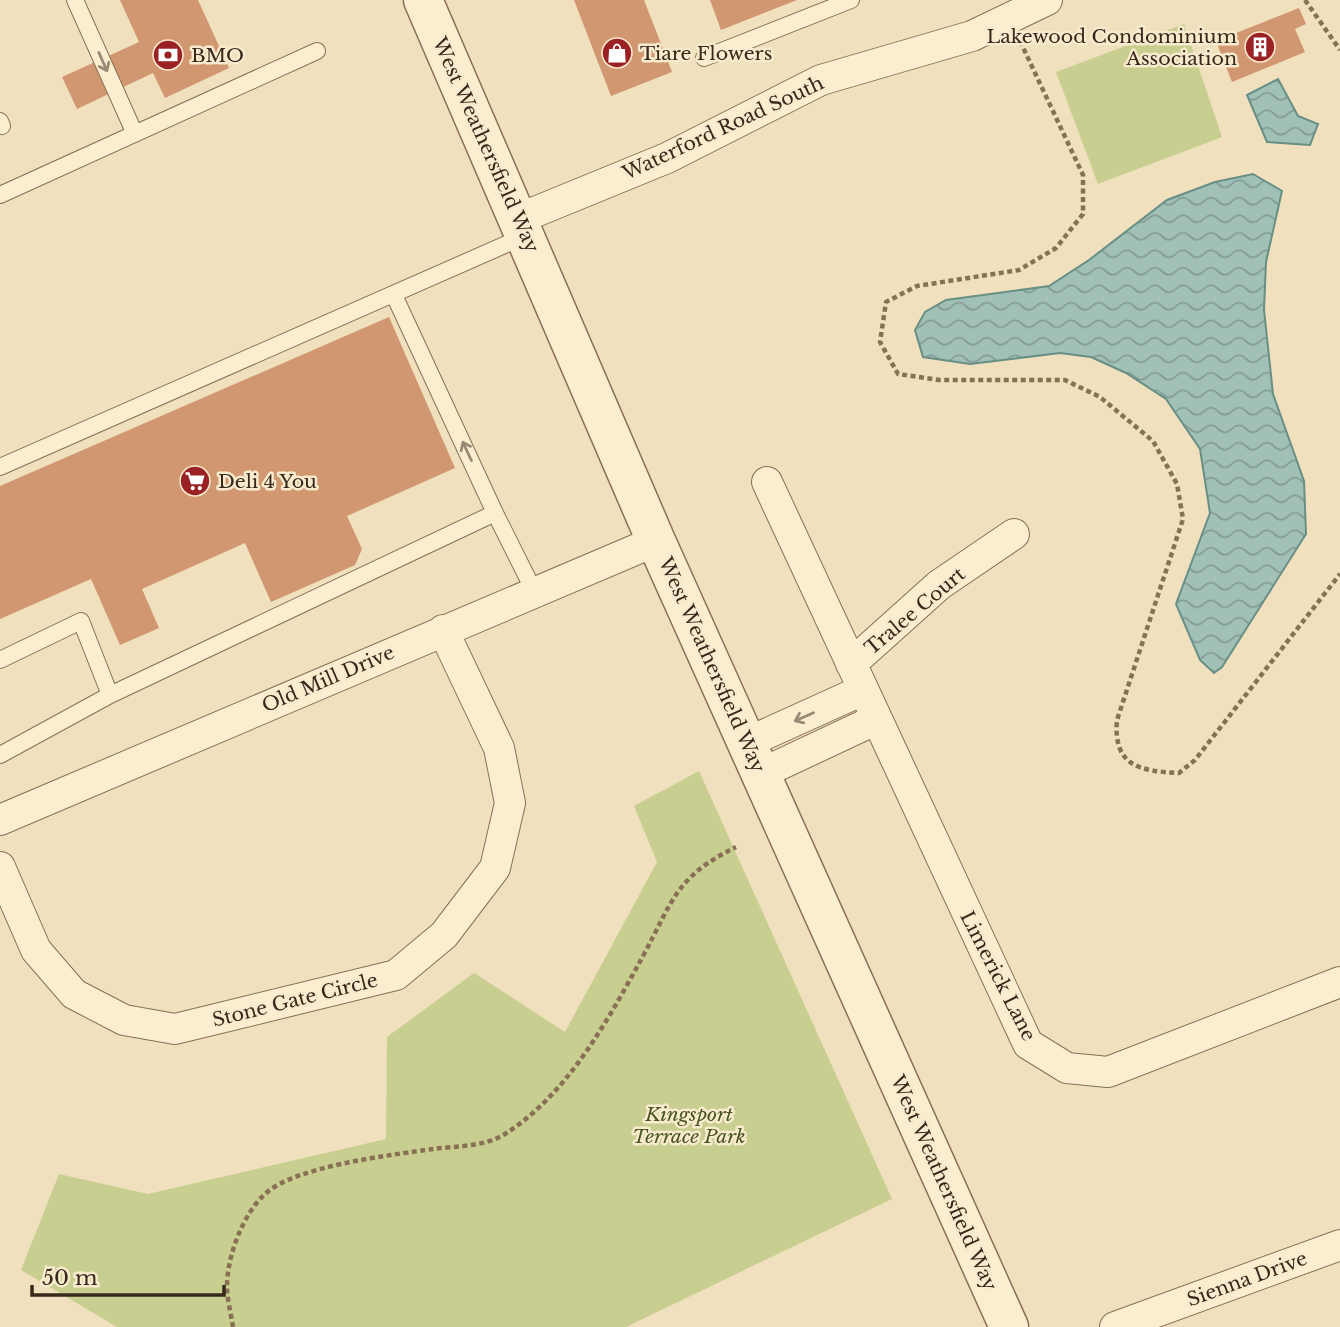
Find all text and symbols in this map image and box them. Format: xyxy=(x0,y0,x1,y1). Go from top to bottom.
place label: Lakewood Condominium Association xyxy=(986,25,1237,70)
building icon: Lakewood Condominium Association xyxy=(1243,30,1277,64)
street label: West Weathersfield Way xyxy=(428,33,544,256)
shop icon: Tiare Flowers xyxy=(600,36,634,70)
bank icon: BMO xyxy=(151,38,185,72)
place label: Tiare Flowers xyxy=(640,42,772,65)
place label: BMO xyxy=(191,44,244,67)
one-way arrow xyxy=(97,51,110,73)
street label: Waterford Road South xyxy=(618,71,827,185)
one-way arrow xyxy=(459,441,473,462)
supermarket icon: Deli 4 You xyxy=(178,464,212,498)
place label: Deli 4 You xyxy=(218,470,317,493)
street label: West Weathersfield Way xyxy=(654,553,770,776)
street label: Tralee Court xyxy=(860,562,970,660)
street label: Old Mill Drive xyxy=(258,641,398,717)
one-way arrow xyxy=(794,711,816,724)
street label: Limerick Lane xyxy=(955,907,1041,1045)
street label: Stone Gate Circle xyxy=(210,968,380,1032)
street label: West Weathersfield Way xyxy=(886,1071,1002,1294)
park label: Kingsport Terrace Park xyxy=(632,1103,746,1148)
street label: Sienna Drive xyxy=(1184,1247,1310,1311)
scale bar xyxy=(32,1254,224,1298)
text: 50 m xyxy=(42,1265,98,1291)

